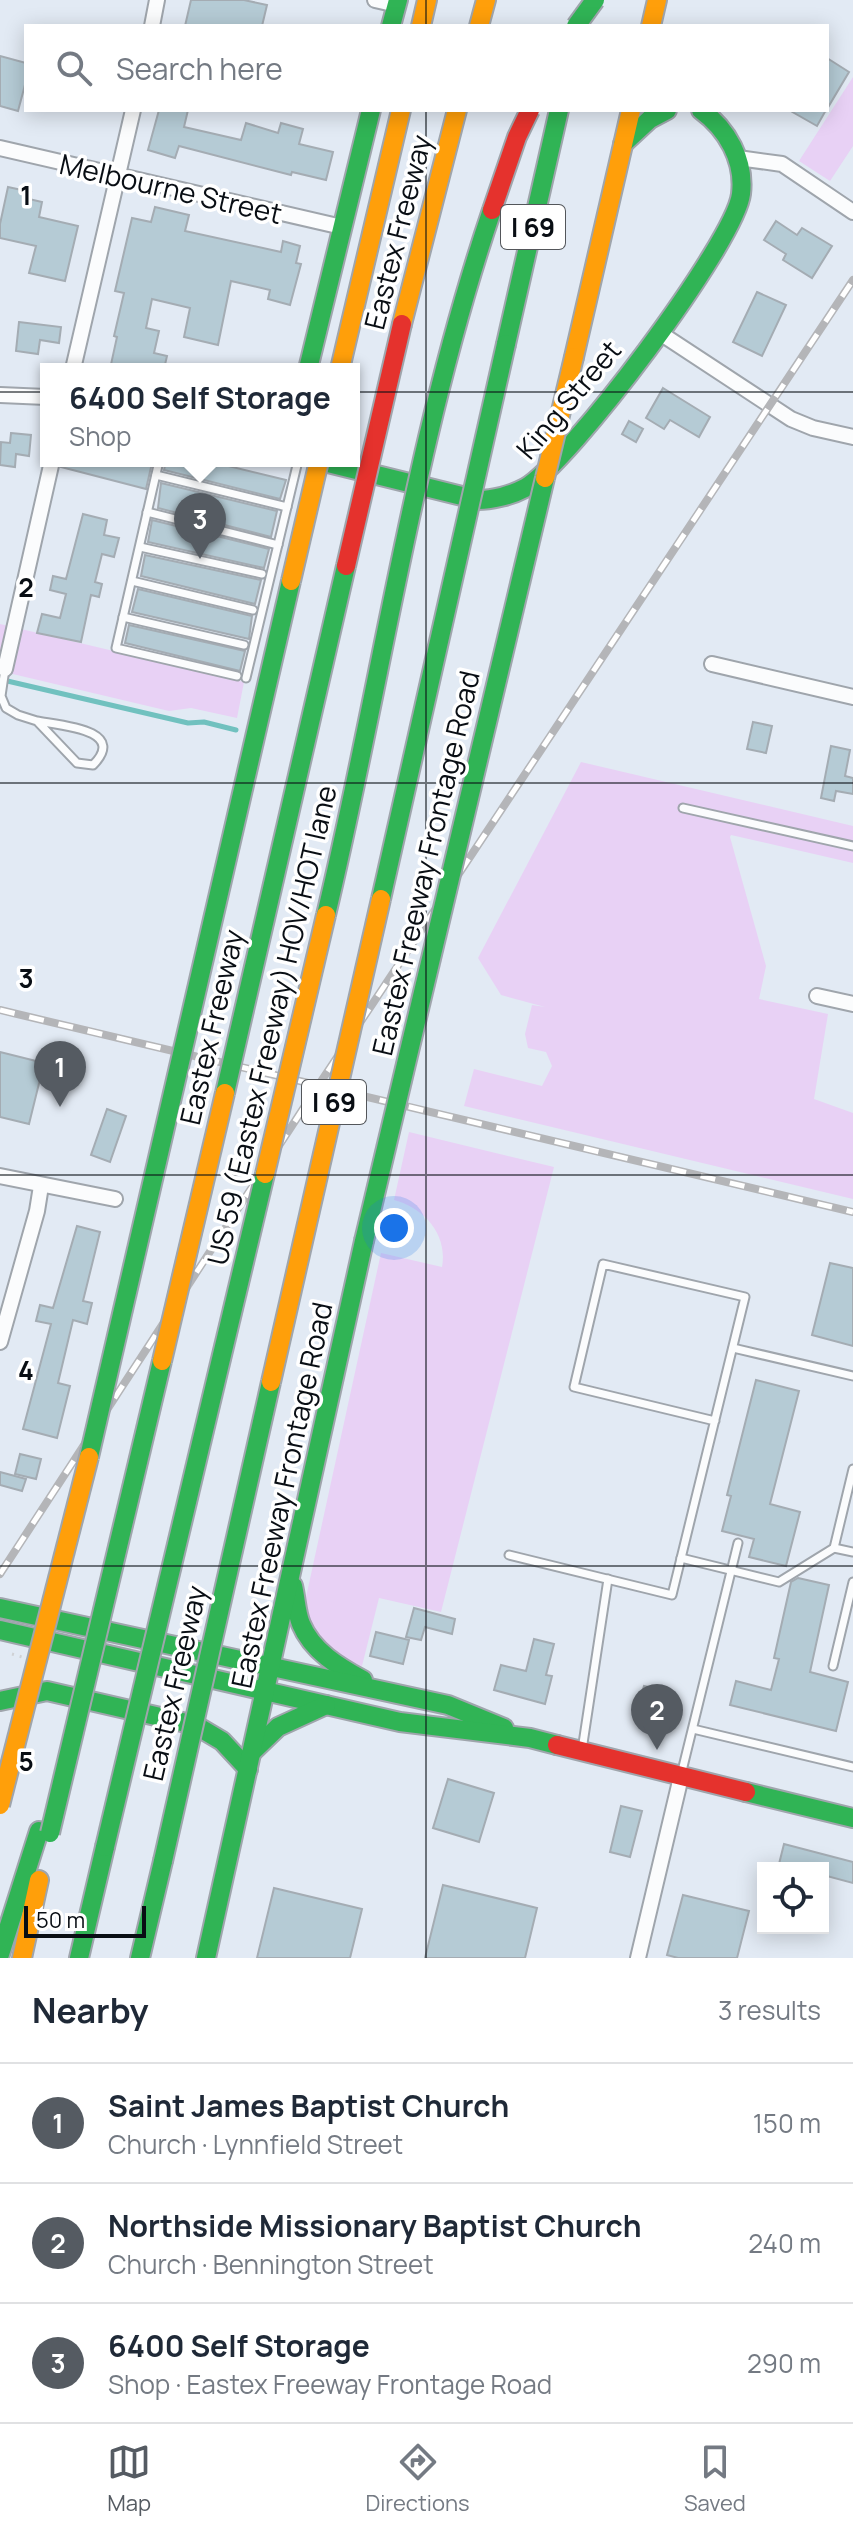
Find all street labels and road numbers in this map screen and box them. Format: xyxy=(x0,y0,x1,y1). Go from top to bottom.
street label: Eastex Freeway xyxy=(354,131,440,333)
street label: Melbourne Street xyxy=(56,144,286,232)
road number: I 69 xyxy=(501,205,565,249)
street label: King Street xyxy=(507,332,629,466)
street label: Eastex Freeway Frontage Road xyxy=(362,667,488,1059)
street label: US 59 (Eastex Freeway) HOV/HOT lane xyxy=(199,782,343,1268)
street label: Eastex Freeway xyxy=(172,926,250,1128)
road number: I 69 xyxy=(302,1080,366,1124)
street label: Eastex Freeway Frontage Road xyxy=(221,1299,341,1691)
street label: Eastex Freeway xyxy=(133,1581,215,1784)

